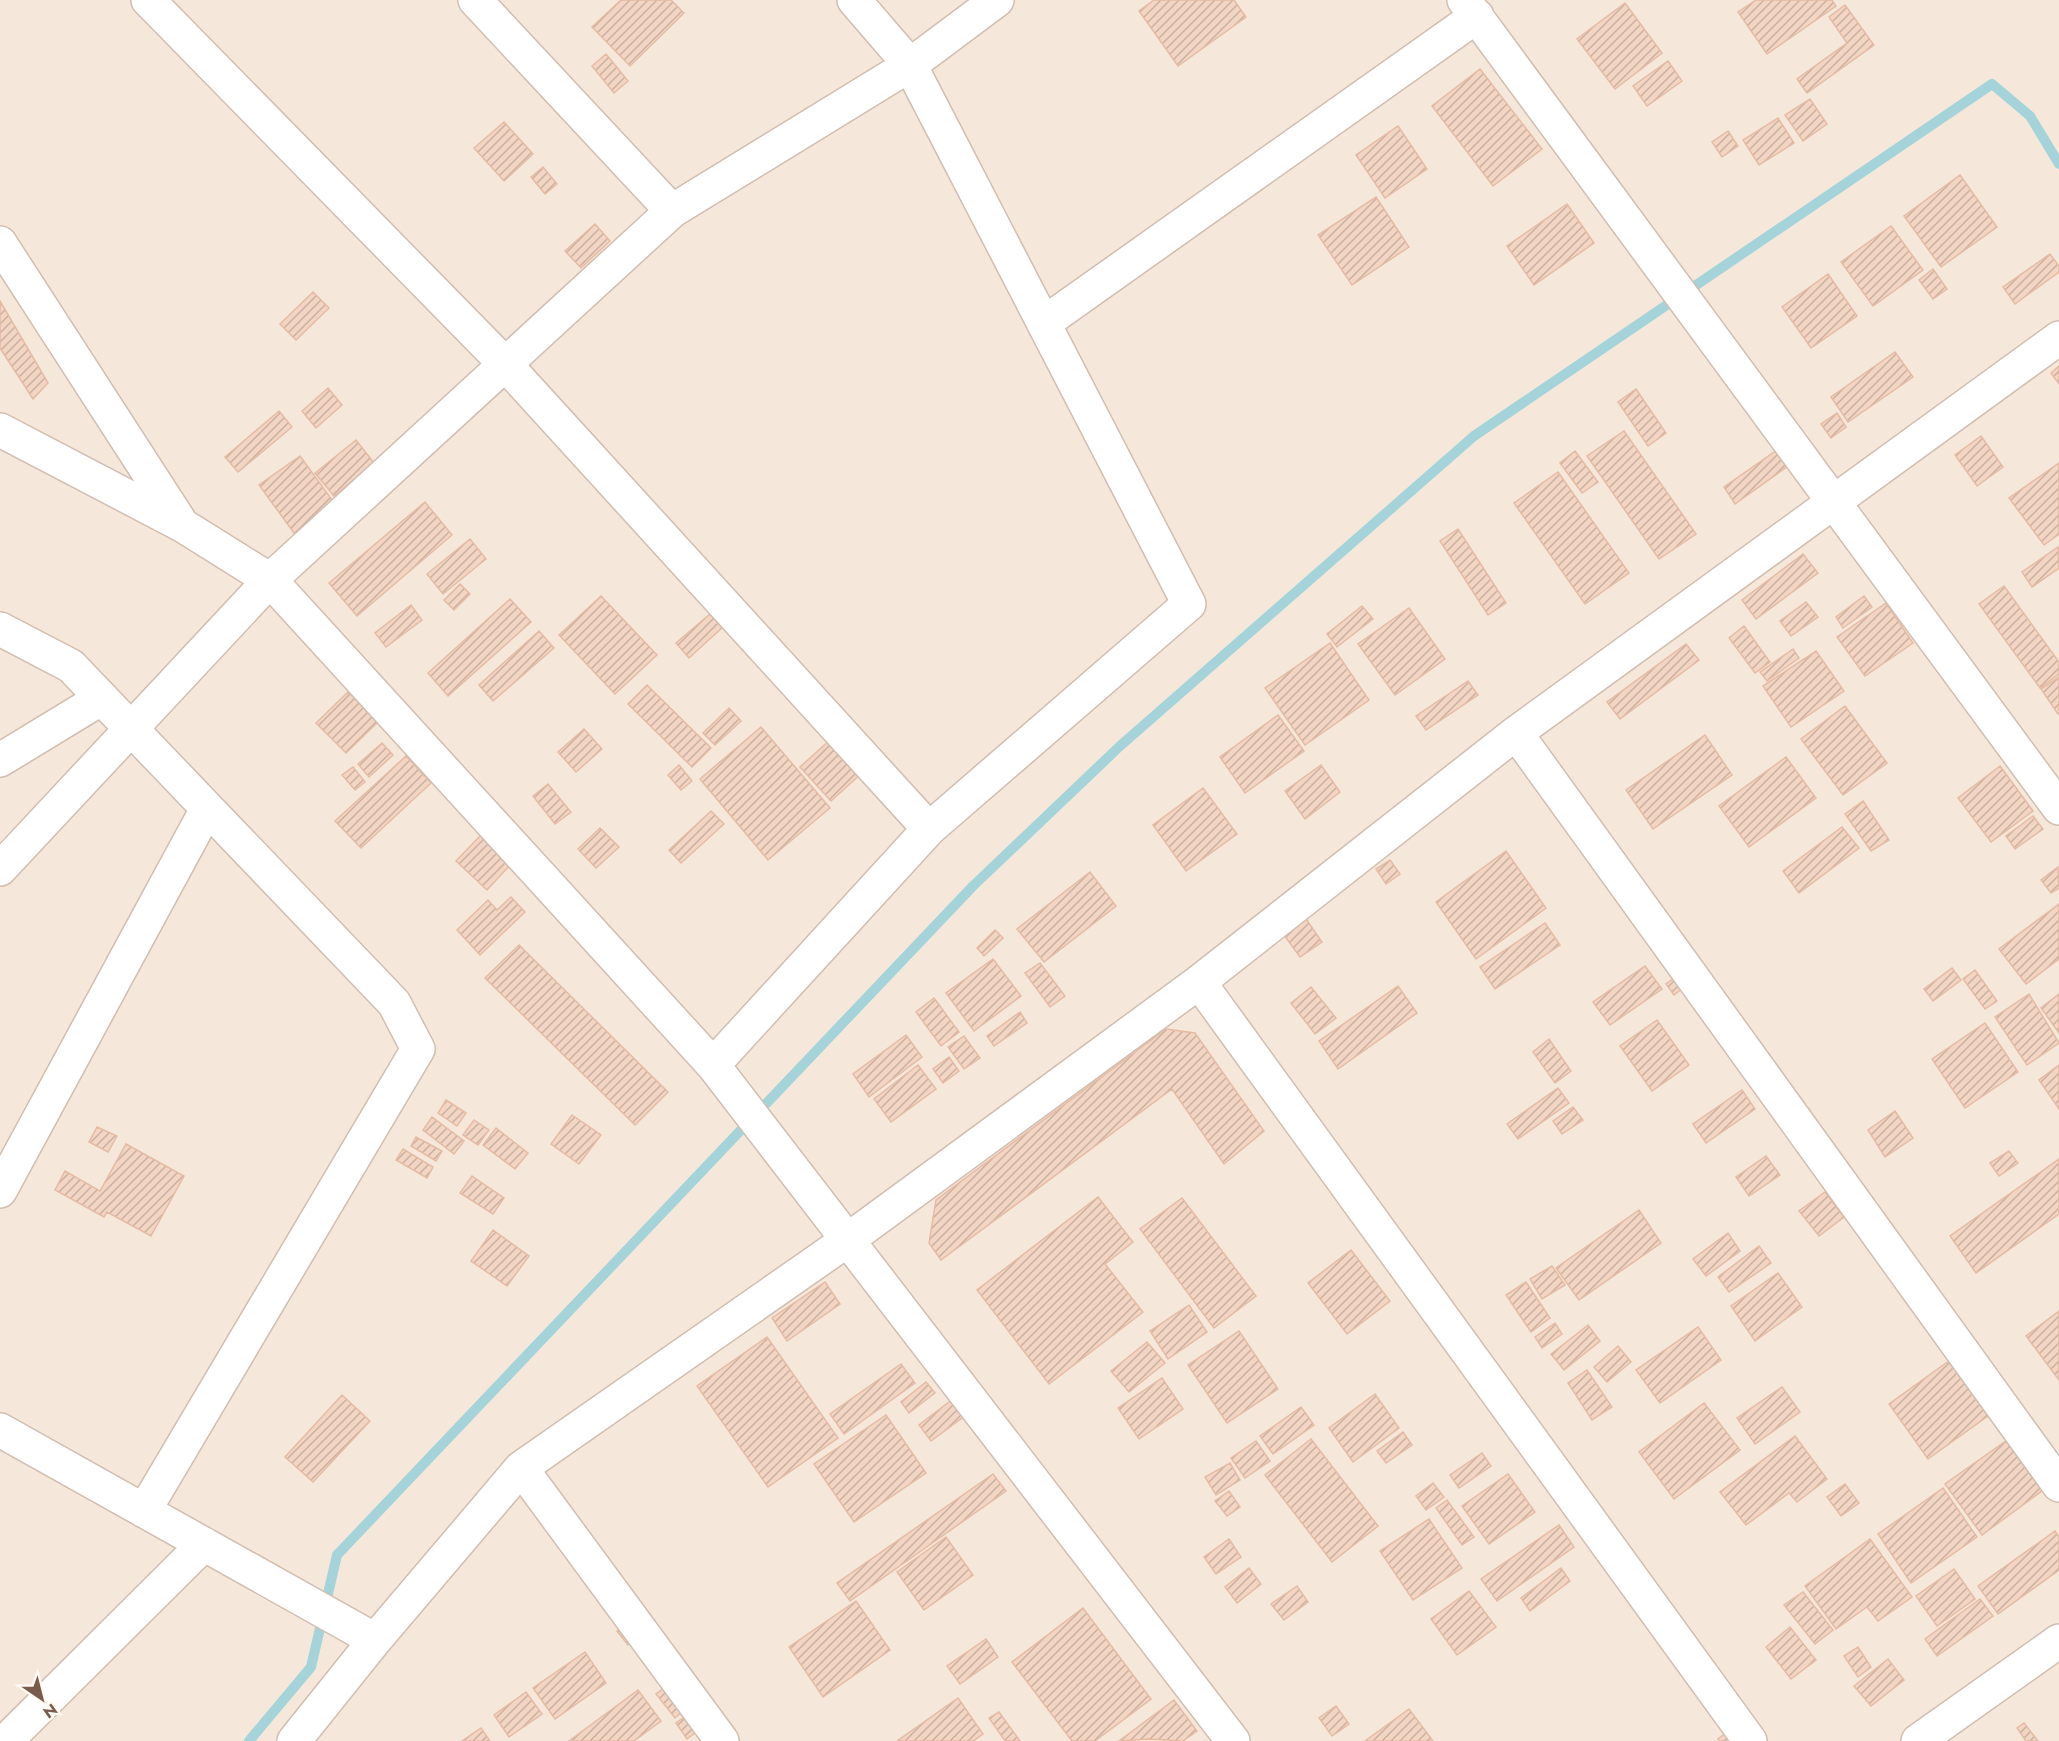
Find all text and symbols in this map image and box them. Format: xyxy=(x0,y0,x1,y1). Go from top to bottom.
north arrow xyxy=(12,1669,72,1729)
text: N xyxy=(39,1698,62,1724)

